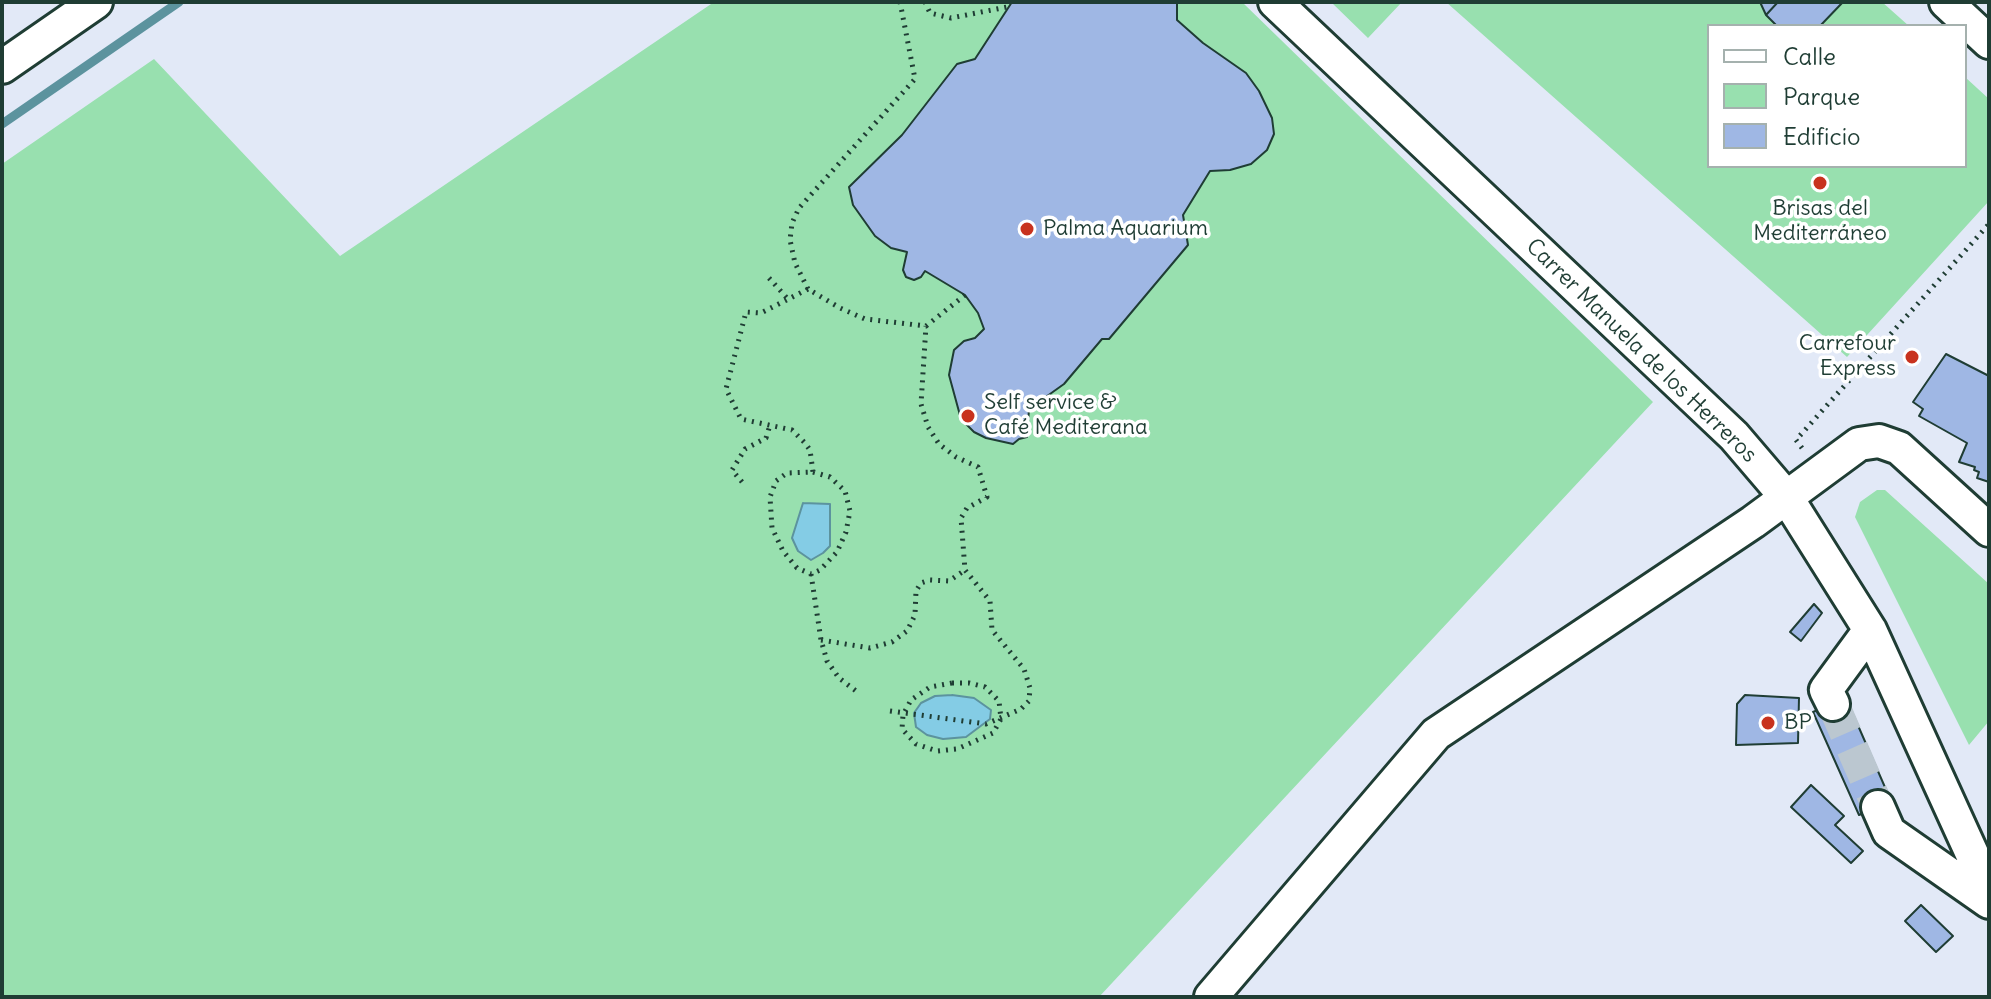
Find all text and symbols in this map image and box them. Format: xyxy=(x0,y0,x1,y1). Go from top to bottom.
legend xyxy=(1707,24,1967,168)
text: Calle xyxy=(1783,41,1836,71)
text: Parque xyxy=(1783,81,1860,111)
text: Edificio xyxy=(1783,121,1861,151)
marker: Brisas del Mediterráneo xyxy=(1811,174,1829,192)
place label: Brisas del Mediterráneo xyxy=(1753,196,1887,248)
place label: Palma Aquarium xyxy=(1043,216,1208,242)
marker: Palma Aquarium xyxy=(1018,220,1036,238)
street label: Carrer Manuela de los Herreros xyxy=(1520,234,1762,468)
place label: Carrefour Express xyxy=(1799,331,1896,382)
marker: Carrefour Express xyxy=(1903,348,1921,366)
place label: Self service & Café Mediterana xyxy=(984,390,1148,442)
marker: Self service & Café Mediterana xyxy=(959,407,977,425)
place label: BP xyxy=(1784,710,1812,736)
marker: BP xyxy=(1759,714,1777,732)

